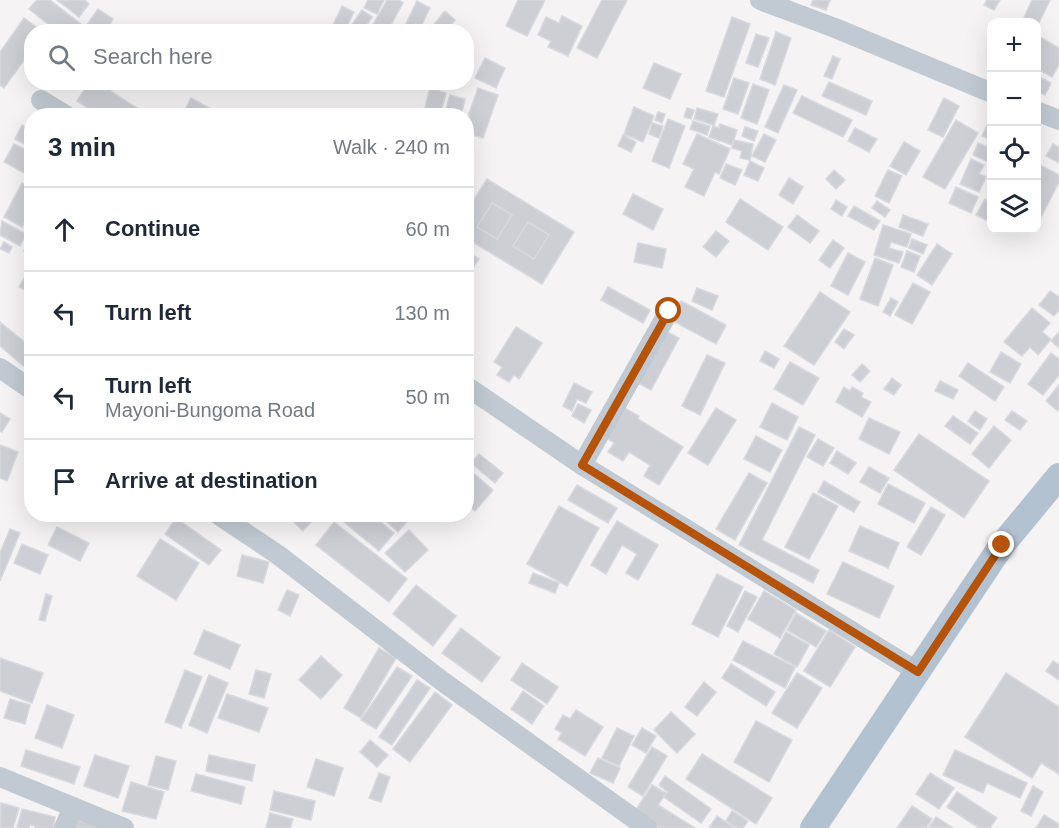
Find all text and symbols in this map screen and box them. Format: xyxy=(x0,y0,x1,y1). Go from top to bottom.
map controls xyxy=(987,18,1041,234)
button: + xyxy=(987,18,1041,72)
search box xyxy=(24,24,474,90)
icon: search xyxy=(45,41,78,74)
text: Search here xyxy=(93,44,213,69)
button: − xyxy=(987,72,1041,126)
button: locate xyxy=(987,126,1041,180)
text: 3 min xyxy=(48,132,116,162)
text: Walk · 240 m xyxy=(333,136,450,158)
button: layers xyxy=(987,180,1041,234)
icon: ahead xyxy=(48,213,81,246)
text: Continue xyxy=(105,216,200,241)
text: 60 m xyxy=(406,218,450,240)
icon: left xyxy=(48,297,81,330)
route start xyxy=(655,297,681,323)
text: Turn left xyxy=(105,300,191,325)
text: 130 m xyxy=(394,302,450,324)
text: Turn left xyxy=(105,373,191,398)
icon: left xyxy=(48,381,81,414)
text: 50 m xyxy=(406,386,450,408)
text: Mayoni-Bungoma Road xyxy=(105,399,315,421)
icon: arrive xyxy=(48,465,81,498)
text: Arrive at destination xyxy=(105,468,318,493)
route end xyxy=(988,531,1014,557)

